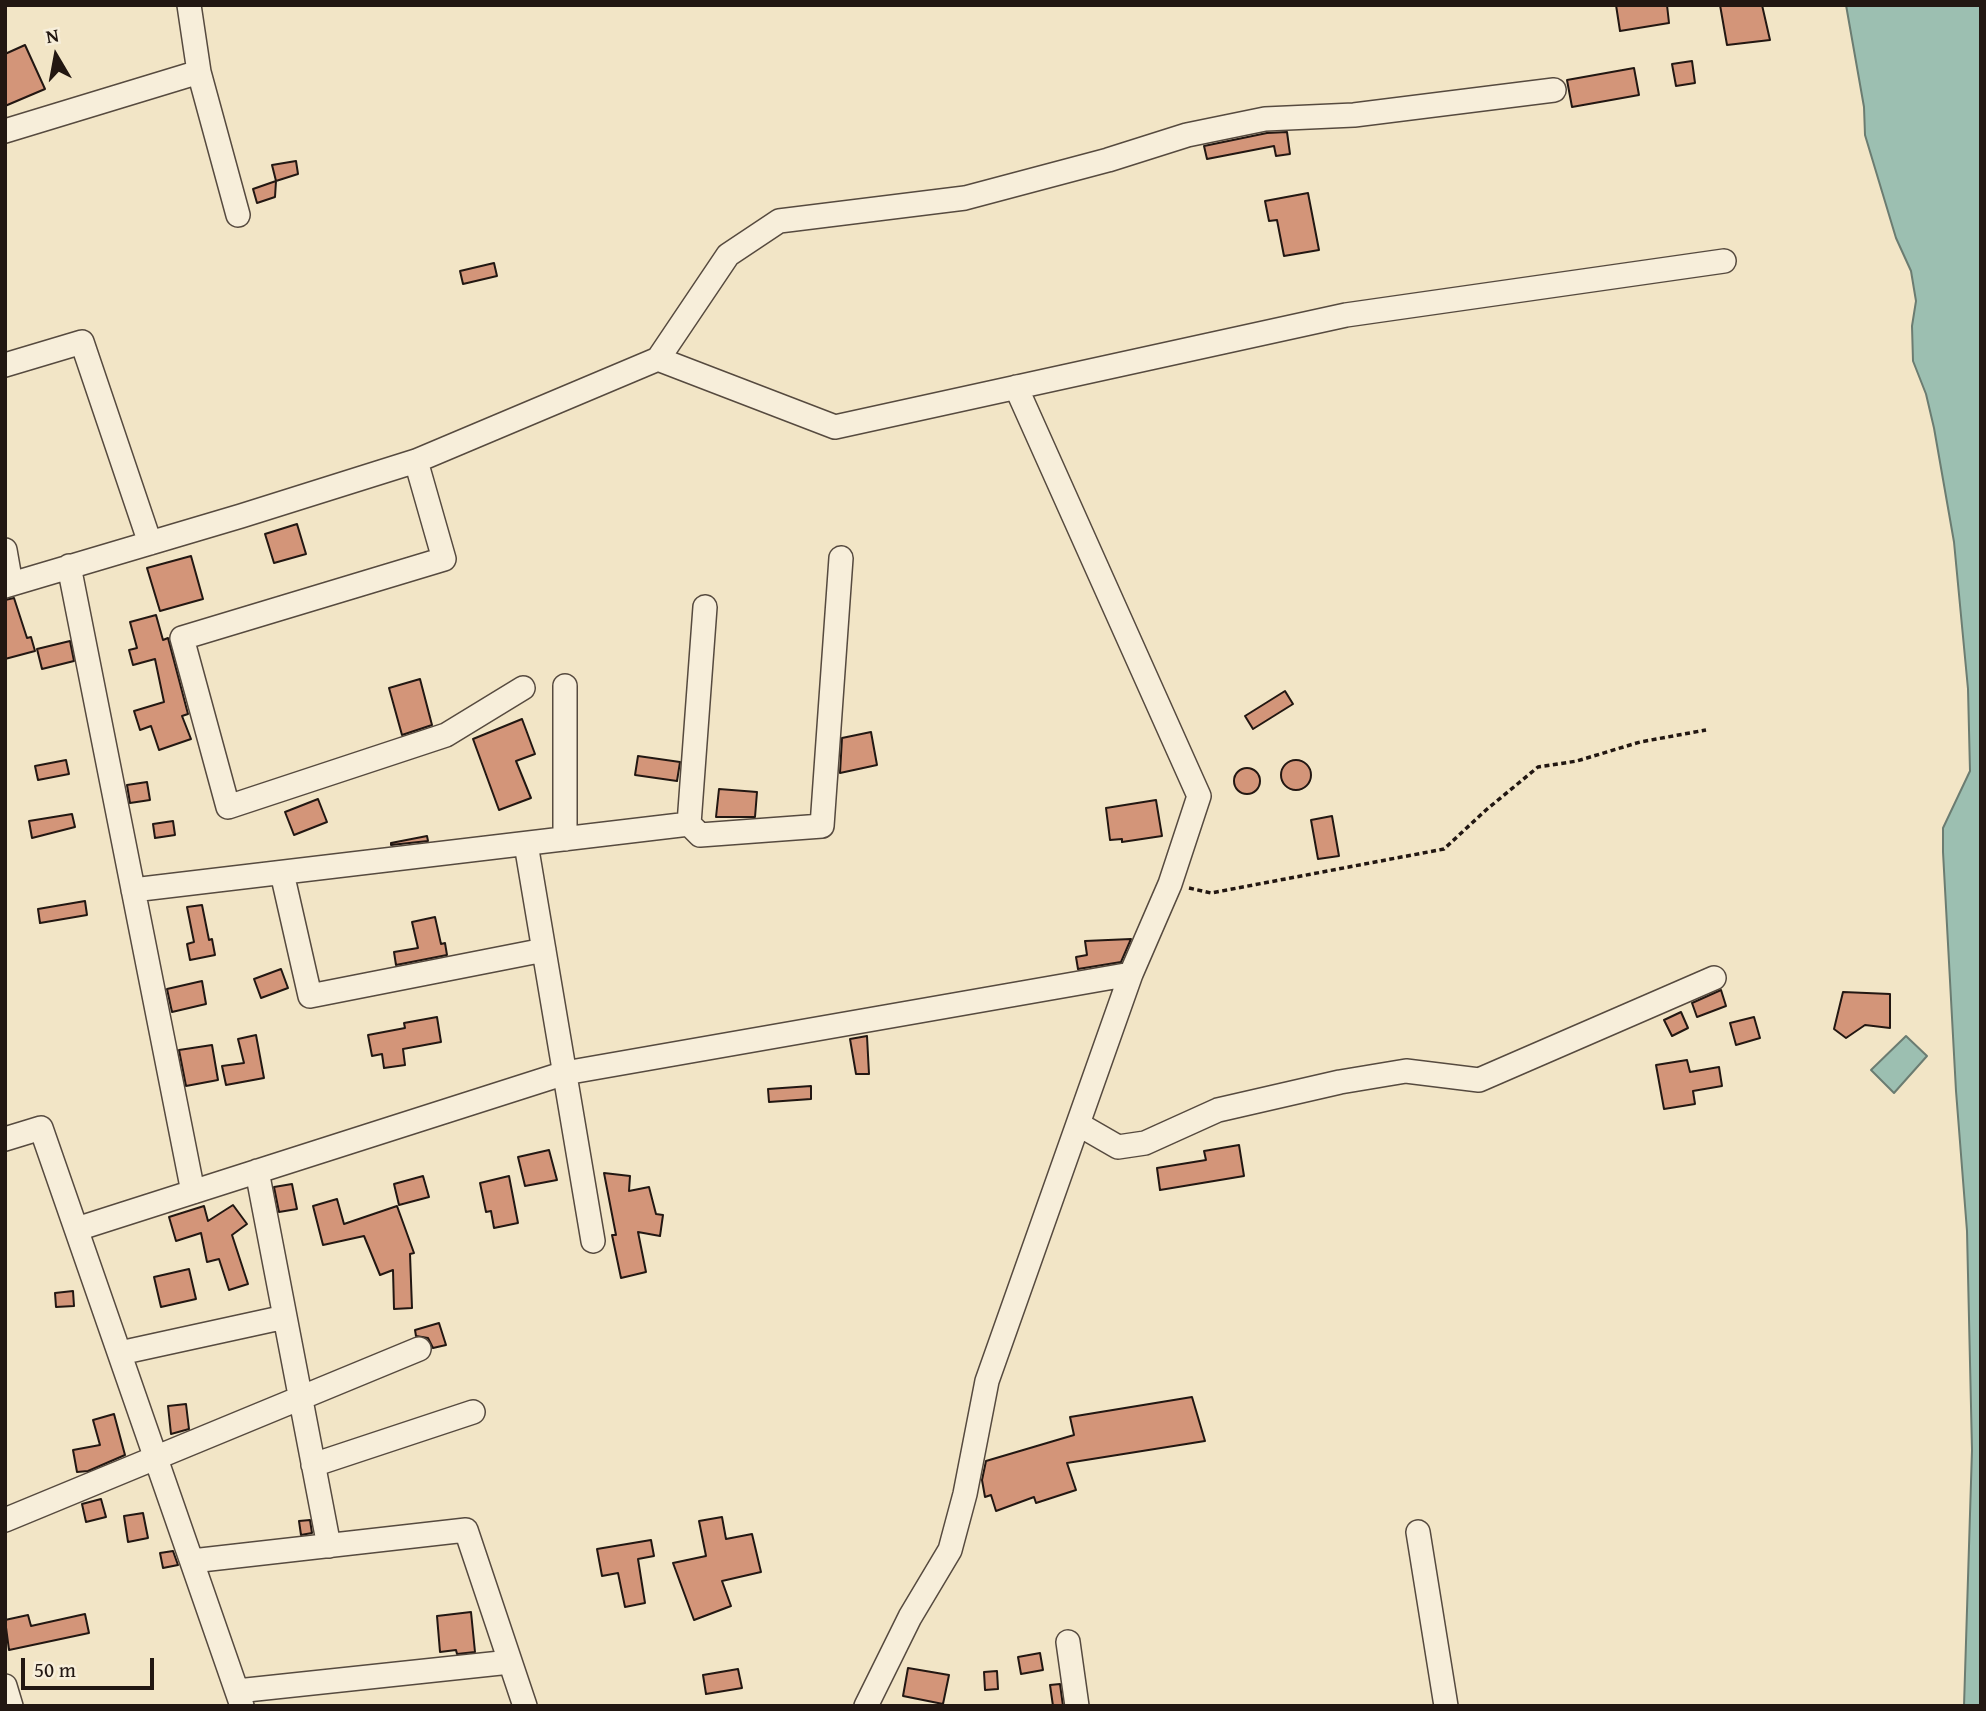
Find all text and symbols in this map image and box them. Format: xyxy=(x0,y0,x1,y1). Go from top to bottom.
text: N xyxy=(44,20,61,50)
north arrow xyxy=(21,21,91,91)
scale bar xyxy=(24,1644,158,1688)
text: 50 m xyxy=(34,1654,76,1685)

